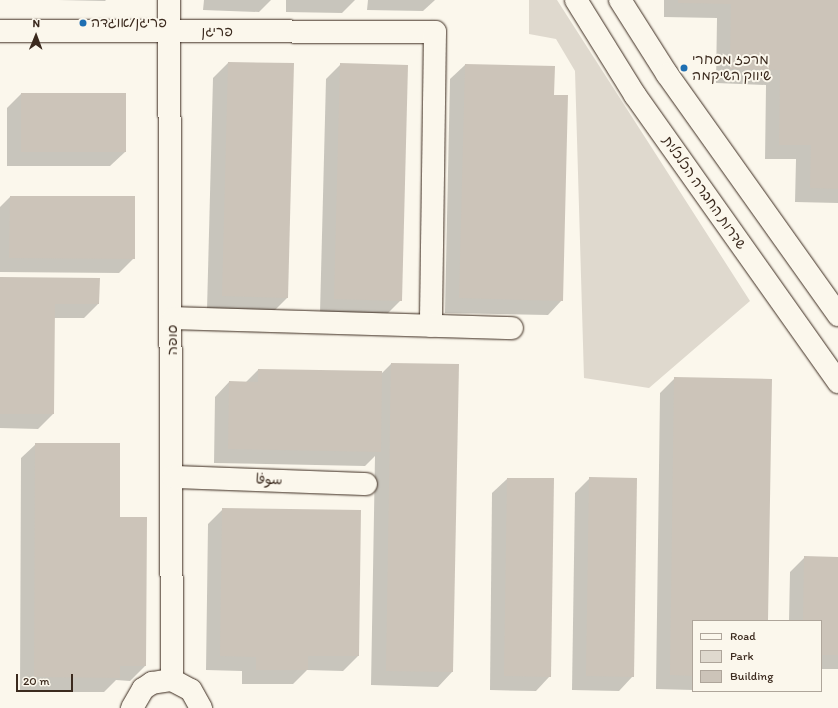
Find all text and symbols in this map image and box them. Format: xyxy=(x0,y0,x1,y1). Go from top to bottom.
place label: פריגן/אוגדה xyxy=(91,15,167,31)
north arrow xyxy=(16,16,56,56)
text: N xyxy=(32,17,40,30)
marker: פריגן/אוגדה xyxy=(78,18,88,28)
street label: פריגן xyxy=(201,24,233,40)
place label: מרכז מסחרי שיווק השיקמה xyxy=(692,52,771,84)
marker: מרכז מסחרי שיווק השיקמה xyxy=(679,63,689,73)
street label: שדרות החברה הכלכלית xyxy=(659,133,749,253)
street label: סופה xyxy=(165,325,181,355)
street label: سوفا xyxy=(255,471,283,489)
legend xyxy=(692,620,822,692)
text: Road xyxy=(730,629,756,643)
text: Park xyxy=(730,649,754,663)
scale bar xyxy=(18,666,75,692)
text: Building xyxy=(730,669,773,683)
text: 20 m xyxy=(23,674,50,688)

